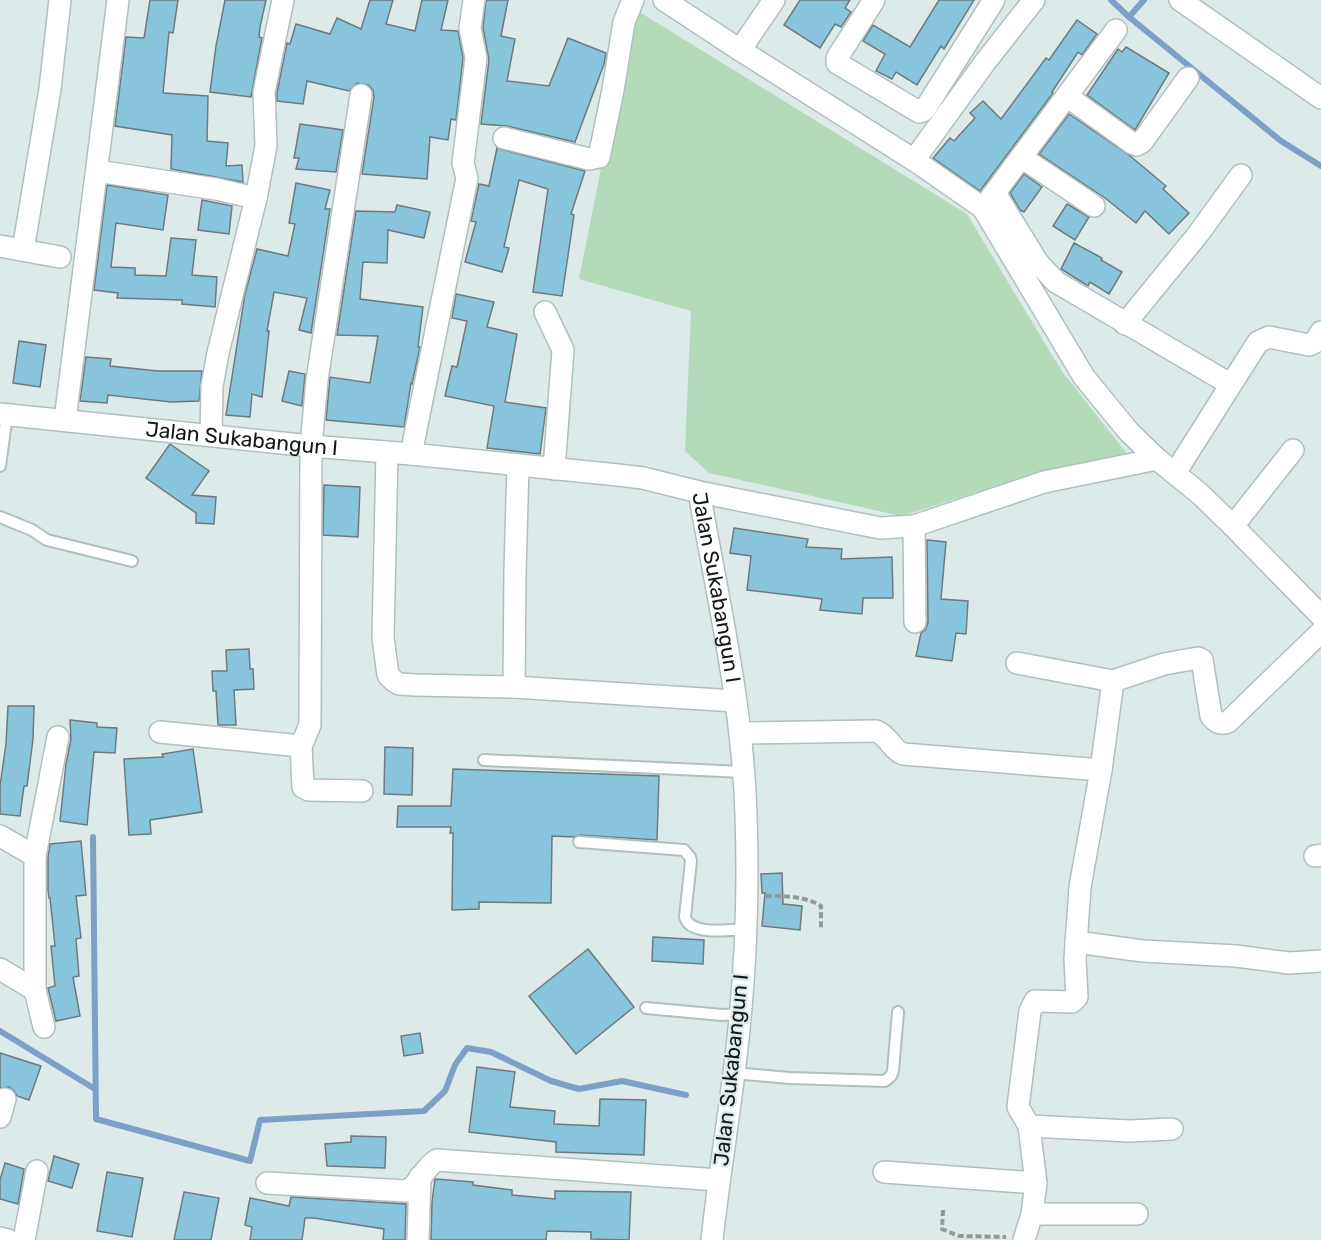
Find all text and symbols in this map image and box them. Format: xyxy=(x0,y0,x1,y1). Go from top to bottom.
street label: Jalan Sukabangun I xyxy=(144,416,339,460)
street label: Jalan Sukabangun I xyxy=(687,490,746,684)
street label: Jalan Sukabangun I xyxy=(708,973,753,1167)

